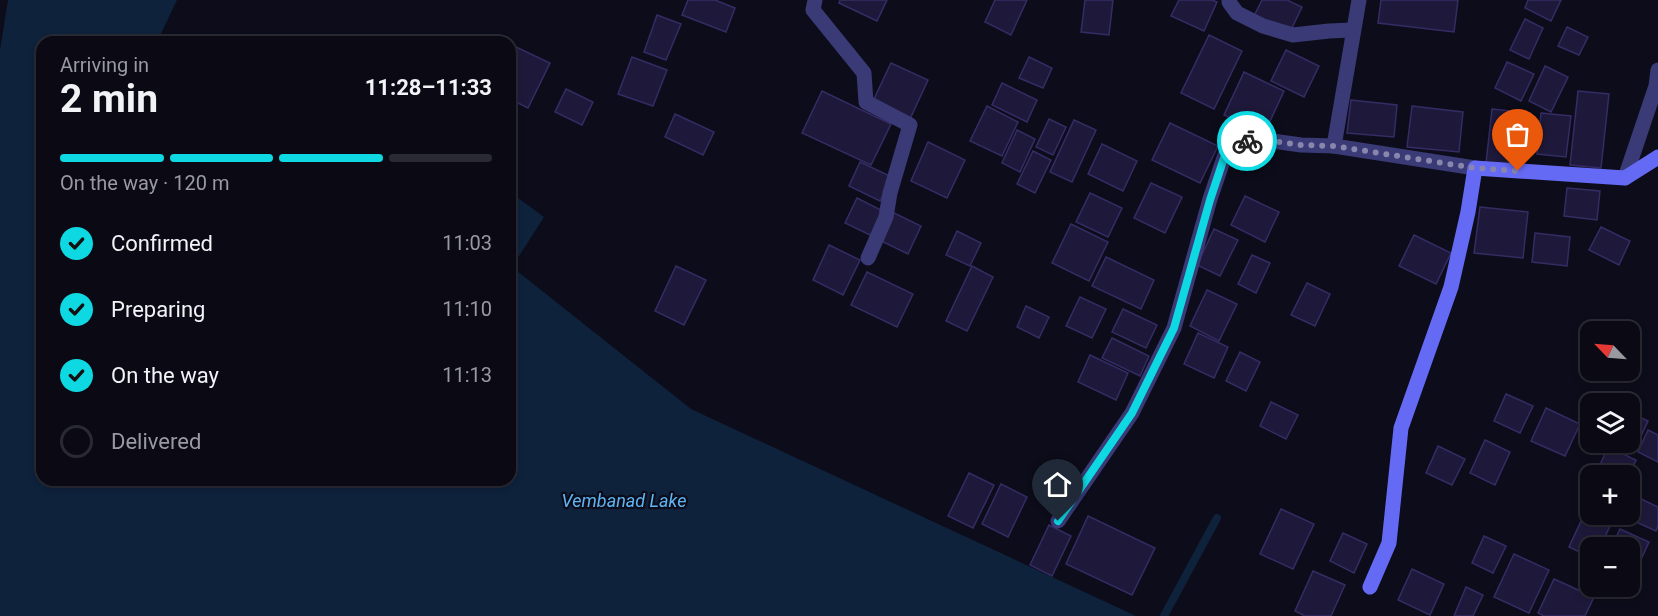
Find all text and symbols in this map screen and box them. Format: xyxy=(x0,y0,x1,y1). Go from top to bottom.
text: Arriving in xyxy=(60,53,149,77)
text: 11:28–11:33 xyxy=(365,75,492,100)
text: 2 min xyxy=(60,76,158,122)
pin xyxy=(1492,109,1543,171)
courier xyxy=(1217,111,1277,171)
icon: bag xyxy=(1501,118,1534,151)
icon: bike xyxy=(1231,125,1264,158)
text: On the way · 120 m xyxy=(60,171,229,195)
icon: check xyxy=(60,227,93,260)
text: Confirmed xyxy=(111,231,213,256)
text: 11:03 xyxy=(442,231,492,255)
icon: check xyxy=(60,293,93,326)
text: Preparing xyxy=(111,297,205,322)
text: 11:10 xyxy=(442,297,492,321)
north arrow xyxy=(1580,321,1640,381)
map controls xyxy=(1580,321,1640,597)
icon: check xyxy=(60,359,93,392)
text: On the way xyxy=(111,363,219,388)
text: 11:13 xyxy=(442,363,492,387)
button: layers xyxy=(1580,393,1640,453)
text: Delivered xyxy=(111,429,201,454)
pin xyxy=(1032,459,1083,521)
button: + xyxy=(1580,465,1640,525)
icon: home xyxy=(1041,468,1074,501)
water label: Vembanad Lake xyxy=(562,490,686,511)
button: − xyxy=(1580,537,1640,597)

